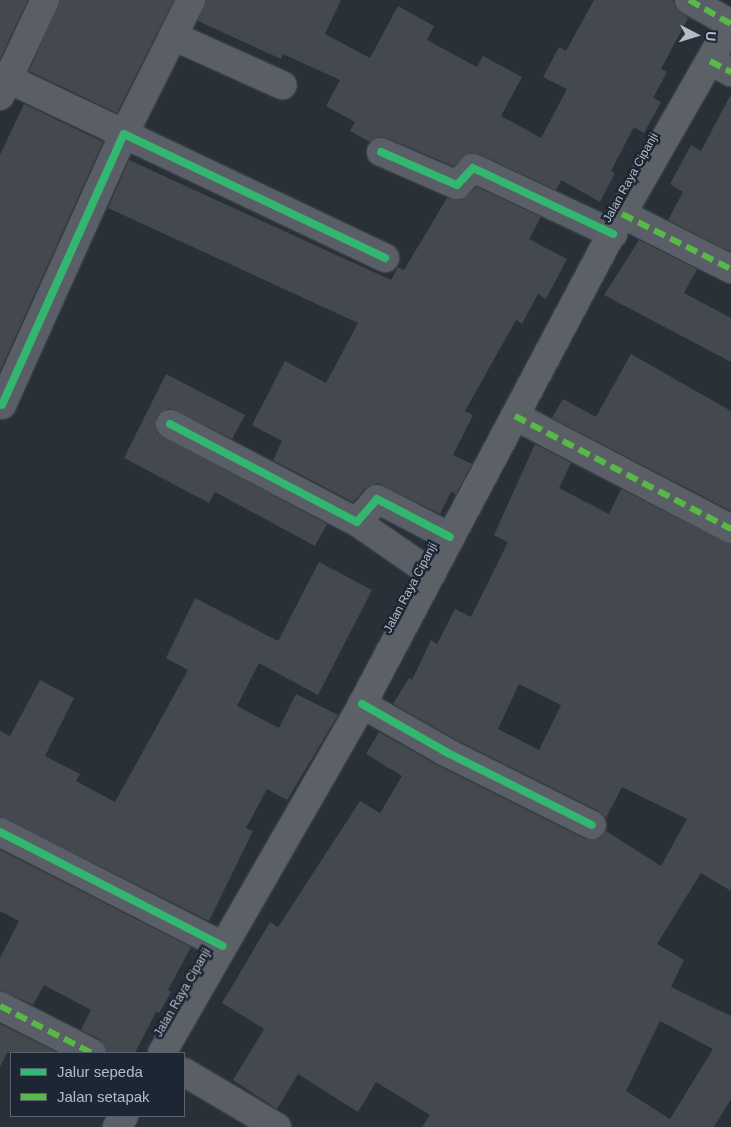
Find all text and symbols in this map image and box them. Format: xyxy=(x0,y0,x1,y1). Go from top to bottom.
north arrow xyxy=(671,10,721,60)
text: U xyxy=(703,31,719,42)
street label: Jalan Raya Cipanji xyxy=(600,131,662,225)
street label: Jalan Raya Cipanji xyxy=(381,540,441,636)
street label: Jalan Raya Cipanji xyxy=(152,946,214,1040)
legend xyxy=(10,1052,185,1117)
text: Jalur sepeda xyxy=(57,1063,143,1080)
text: Jalan setapak xyxy=(57,1088,150,1105)

